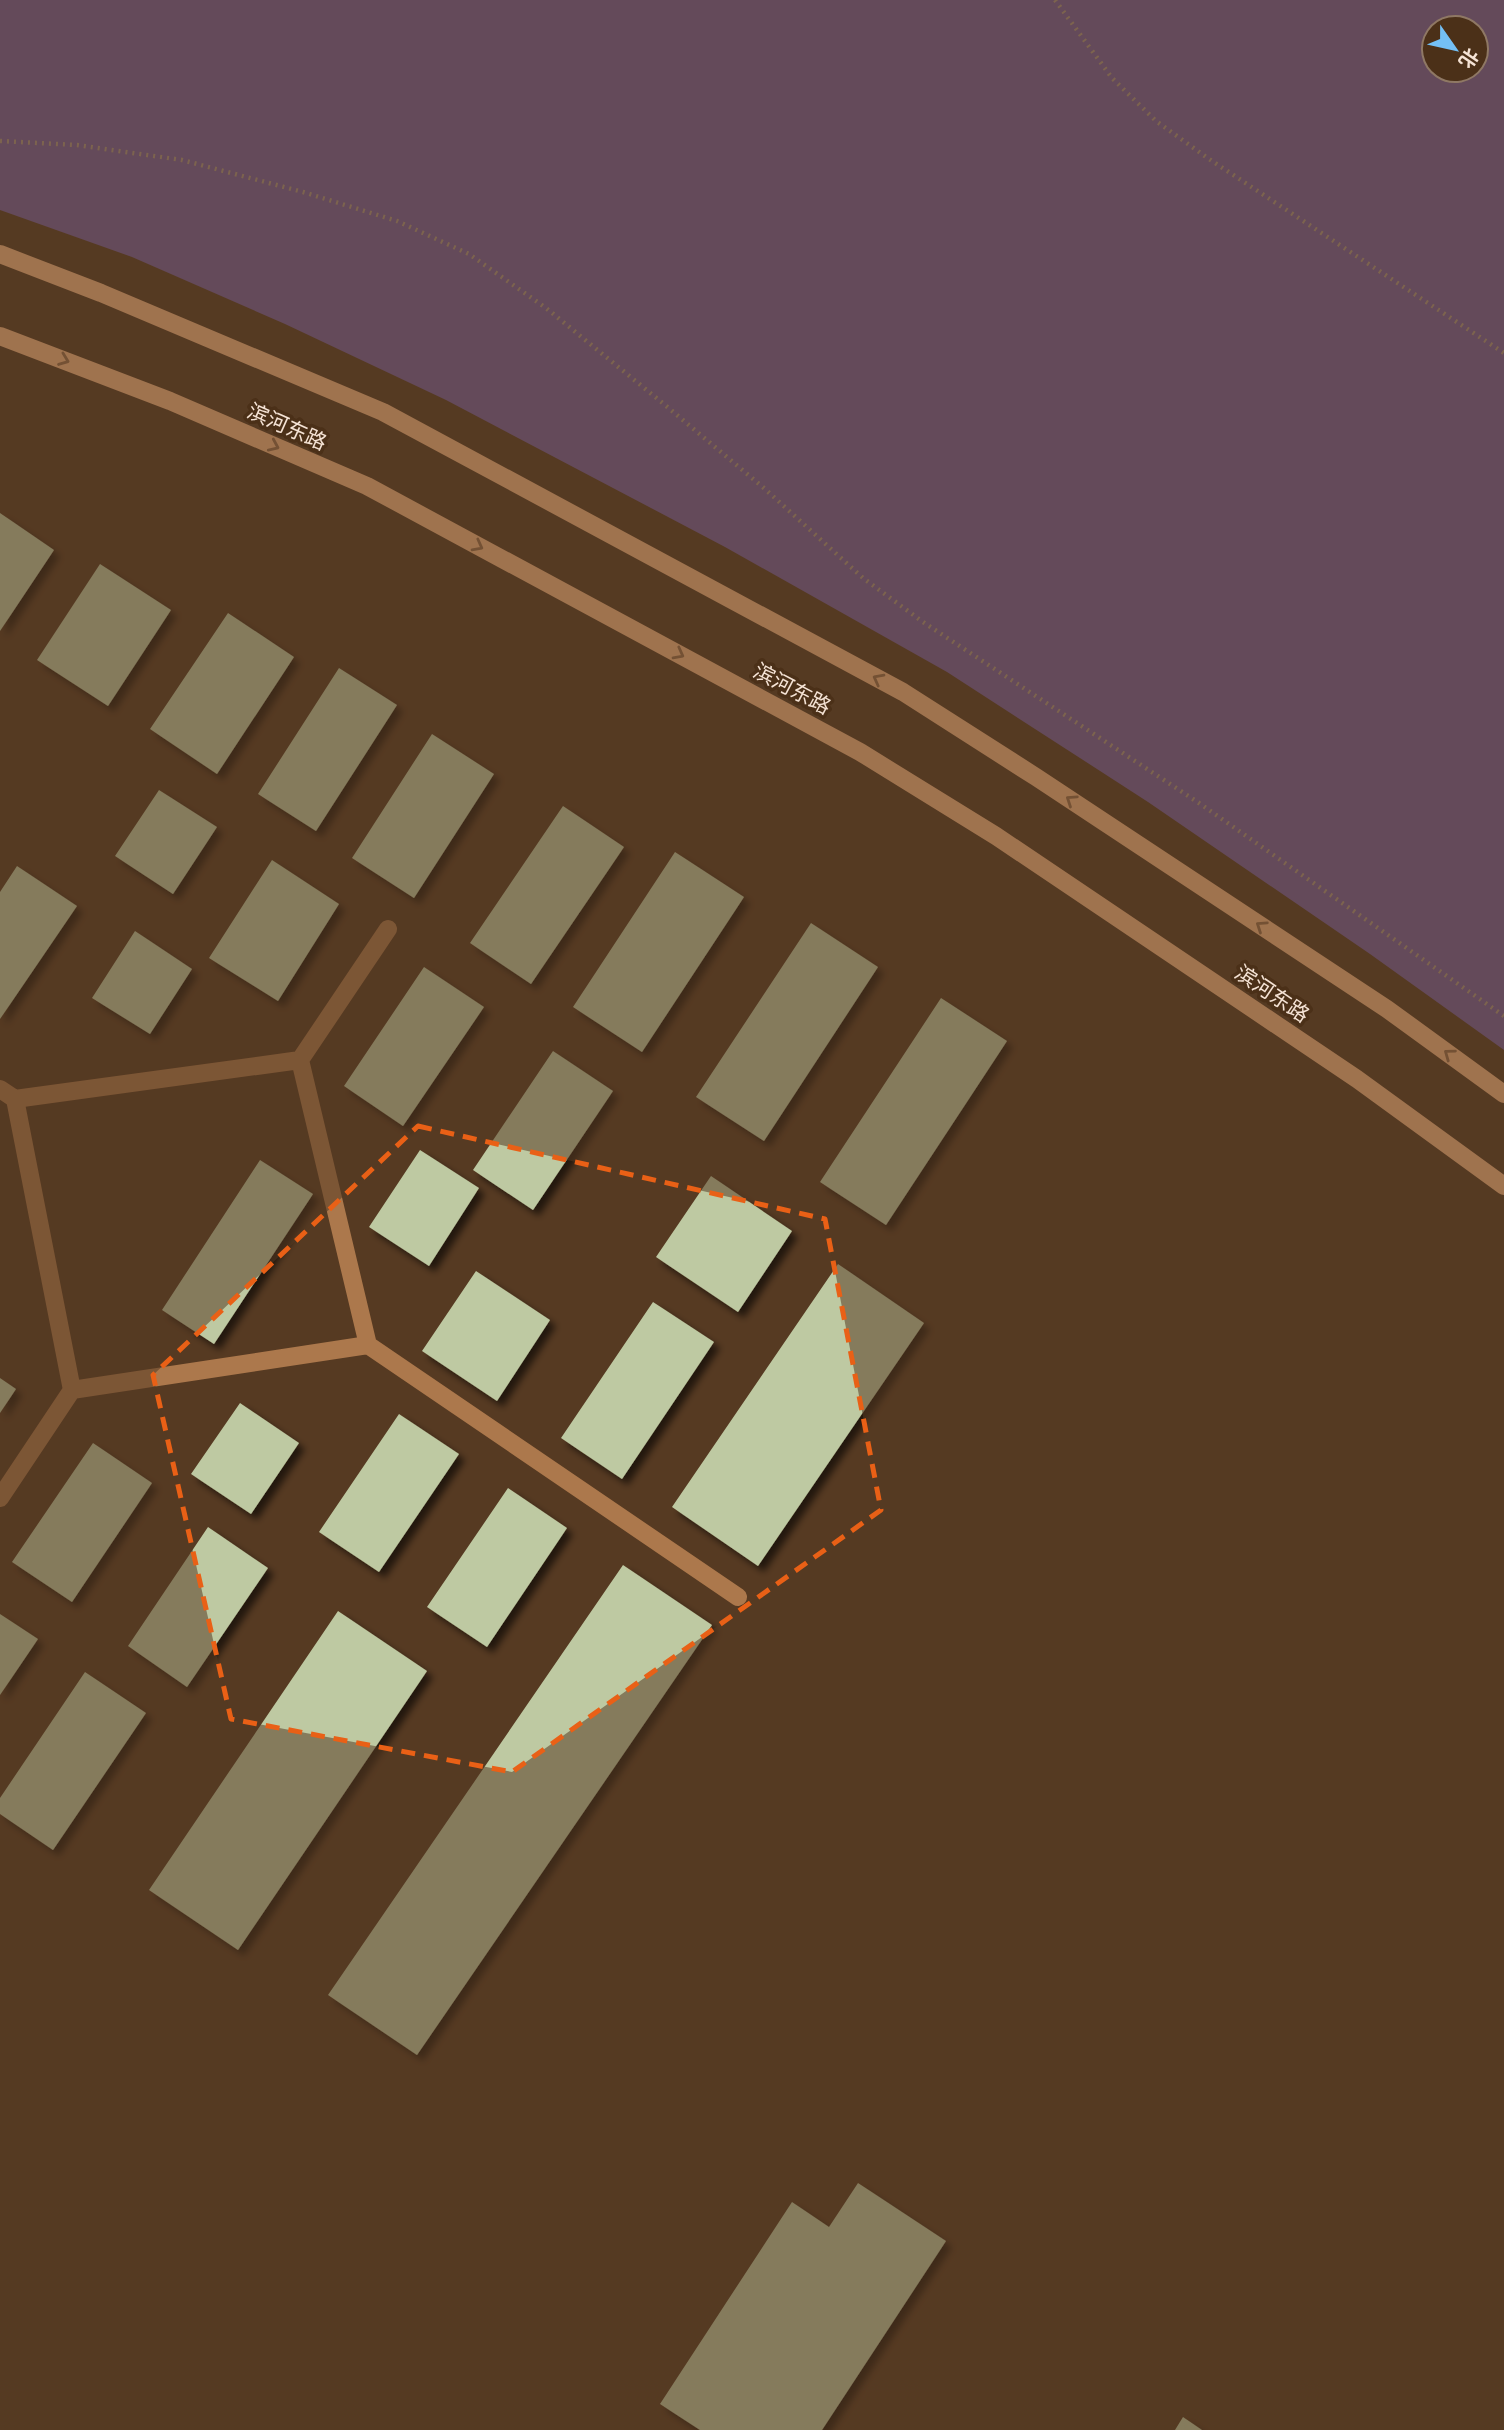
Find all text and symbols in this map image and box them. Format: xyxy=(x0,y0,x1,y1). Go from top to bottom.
north arrow xyxy=(1420,14,1490,84)
text: 北 xyxy=(1455,44,1483,72)
one-way arrow xyxy=(57,352,69,366)
street label: 滨河东路 xyxy=(244,399,330,455)
one-way arrow xyxy=(267,438,280,452)
one-way arrow xyxy=(471,538,484,552)
one-way arrow xyxy=(671,646,684,660)
street label: 滨河东路 xyxy=(749,659,835,719)
one-way arrow xyxy=(873,674,886,687)
one-way arrow xyxy=(1066,796,1079,808)
one-way arrow xyxy=(1255,921,1268,934)
street label: 滨河东路 xyxy=(1230,961,1314,1027)
one-way arrow xyxy=(1444,1050,1457,1062)

